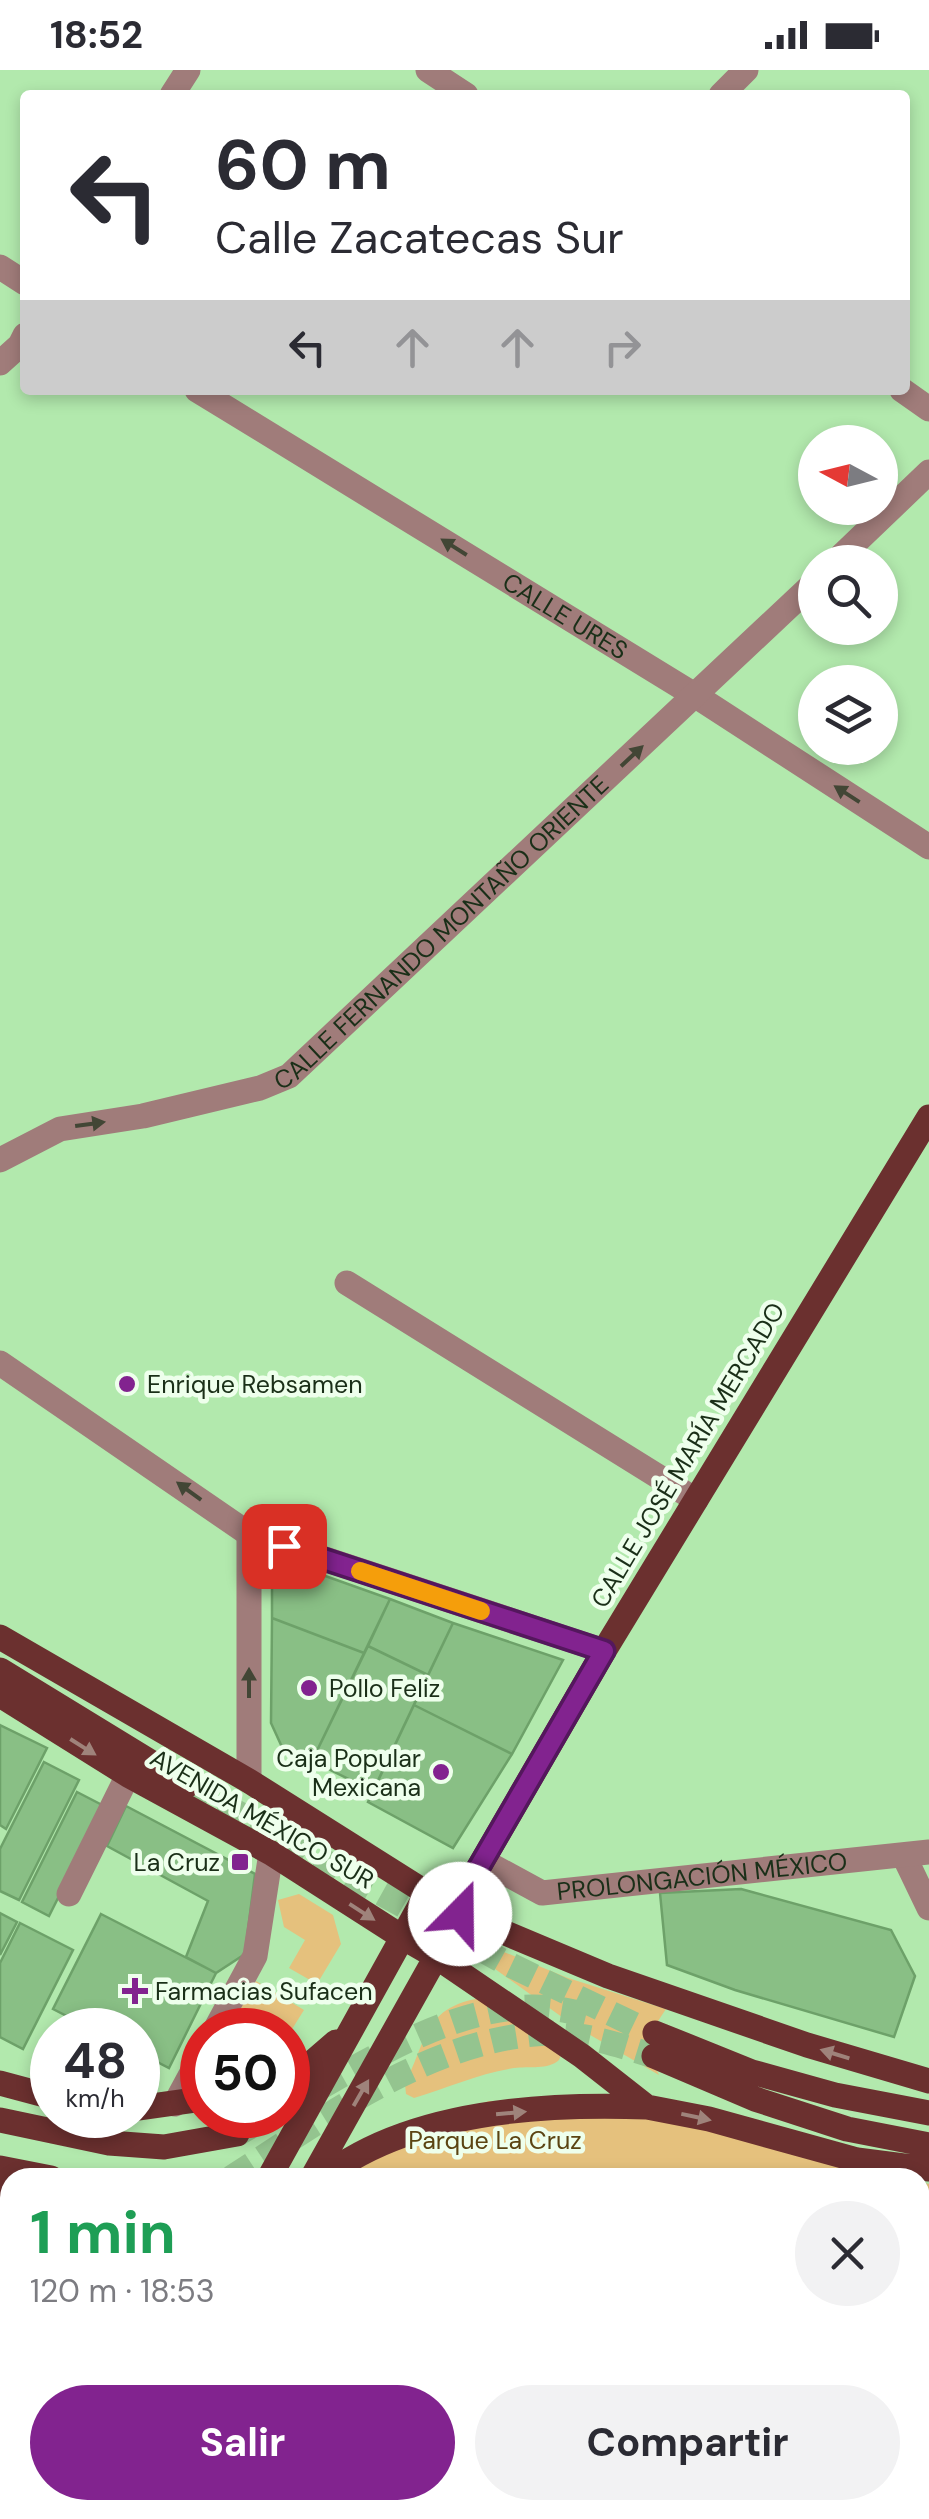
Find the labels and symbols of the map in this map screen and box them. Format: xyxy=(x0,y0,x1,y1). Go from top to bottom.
north arrow xyxy=(798,425,898,525)
one-way arrow xyxy=(440,538,467,557)
street label: CALLE URES xyxy=(496,565,634,667)
one-way arrow xyxy=(619,745,644,767)
street label: CALLE FERNANDO MONTAÑO ORIENTE xyxy=(269,768,616,1097)
one-way arrow xyxy=(834,786,861,804)
one-way arrow xyxy=(74,1116,106,1132)
street label: CALLE JOSÉ MARÍA MERCADO xyxy=(584,1296,792,1614)
place label: Enrique Rebsamen xyxy=(147,1368,363,1401)
marker: Enrique Rebsamen xyxy=(116,1373,138,1395)
one-way arrow xyxy=(176,1482,202,1501)
pin xyxy=(242,1504,327,1589)
one-way arrow xyxy=(241,1667,257,1699)
place label: Pollo Feliz xyxy=(329,1672,440,1705)
marker: Pollo Feliz xyxy=(298,1677,320,1699)
one-way arrow xyxy=(69,1738,97,1755)
street label: AVENIDA MÉXICO SUR xyxy=(144,1741,380,1897)
place label: Caja Popular Mexicana xyxy=(276,1742,421,1804)
marker: Caja Popular Mexicana xyxy=(430,1761,452,1783)
street label: PROLONGACIÓN MÉXICO xyxy=(555,1844,849,1908)
place label: La Cruz xyxy=(134,1846,220,1879)
marker: La Cruz xyxy=(229,1851,251,1873)
position arrow xyxy=(408,1862,512,1966)
one-way arrow xyxy=(349,1902,376,1920)
place label: Farmacias Sufacen xyxy=(155,1975,373,2008)
marker: Farmacias Sufacen xyxy=(124,1980,146,2002)
speed limit sign: 50 xyxy=(180,2008,310,2138)
one-way arrow xyxy=(820,2046,850,2061)
one-way arrow xyxy=(352,2079,369,2107)
one-way arrow xyxy=(496,2105,527,2121)
one-way arrow xyxy=(681,2109,712,2125)
park label: Parque La Cruz xyxy=(408,2124,582,2157)

